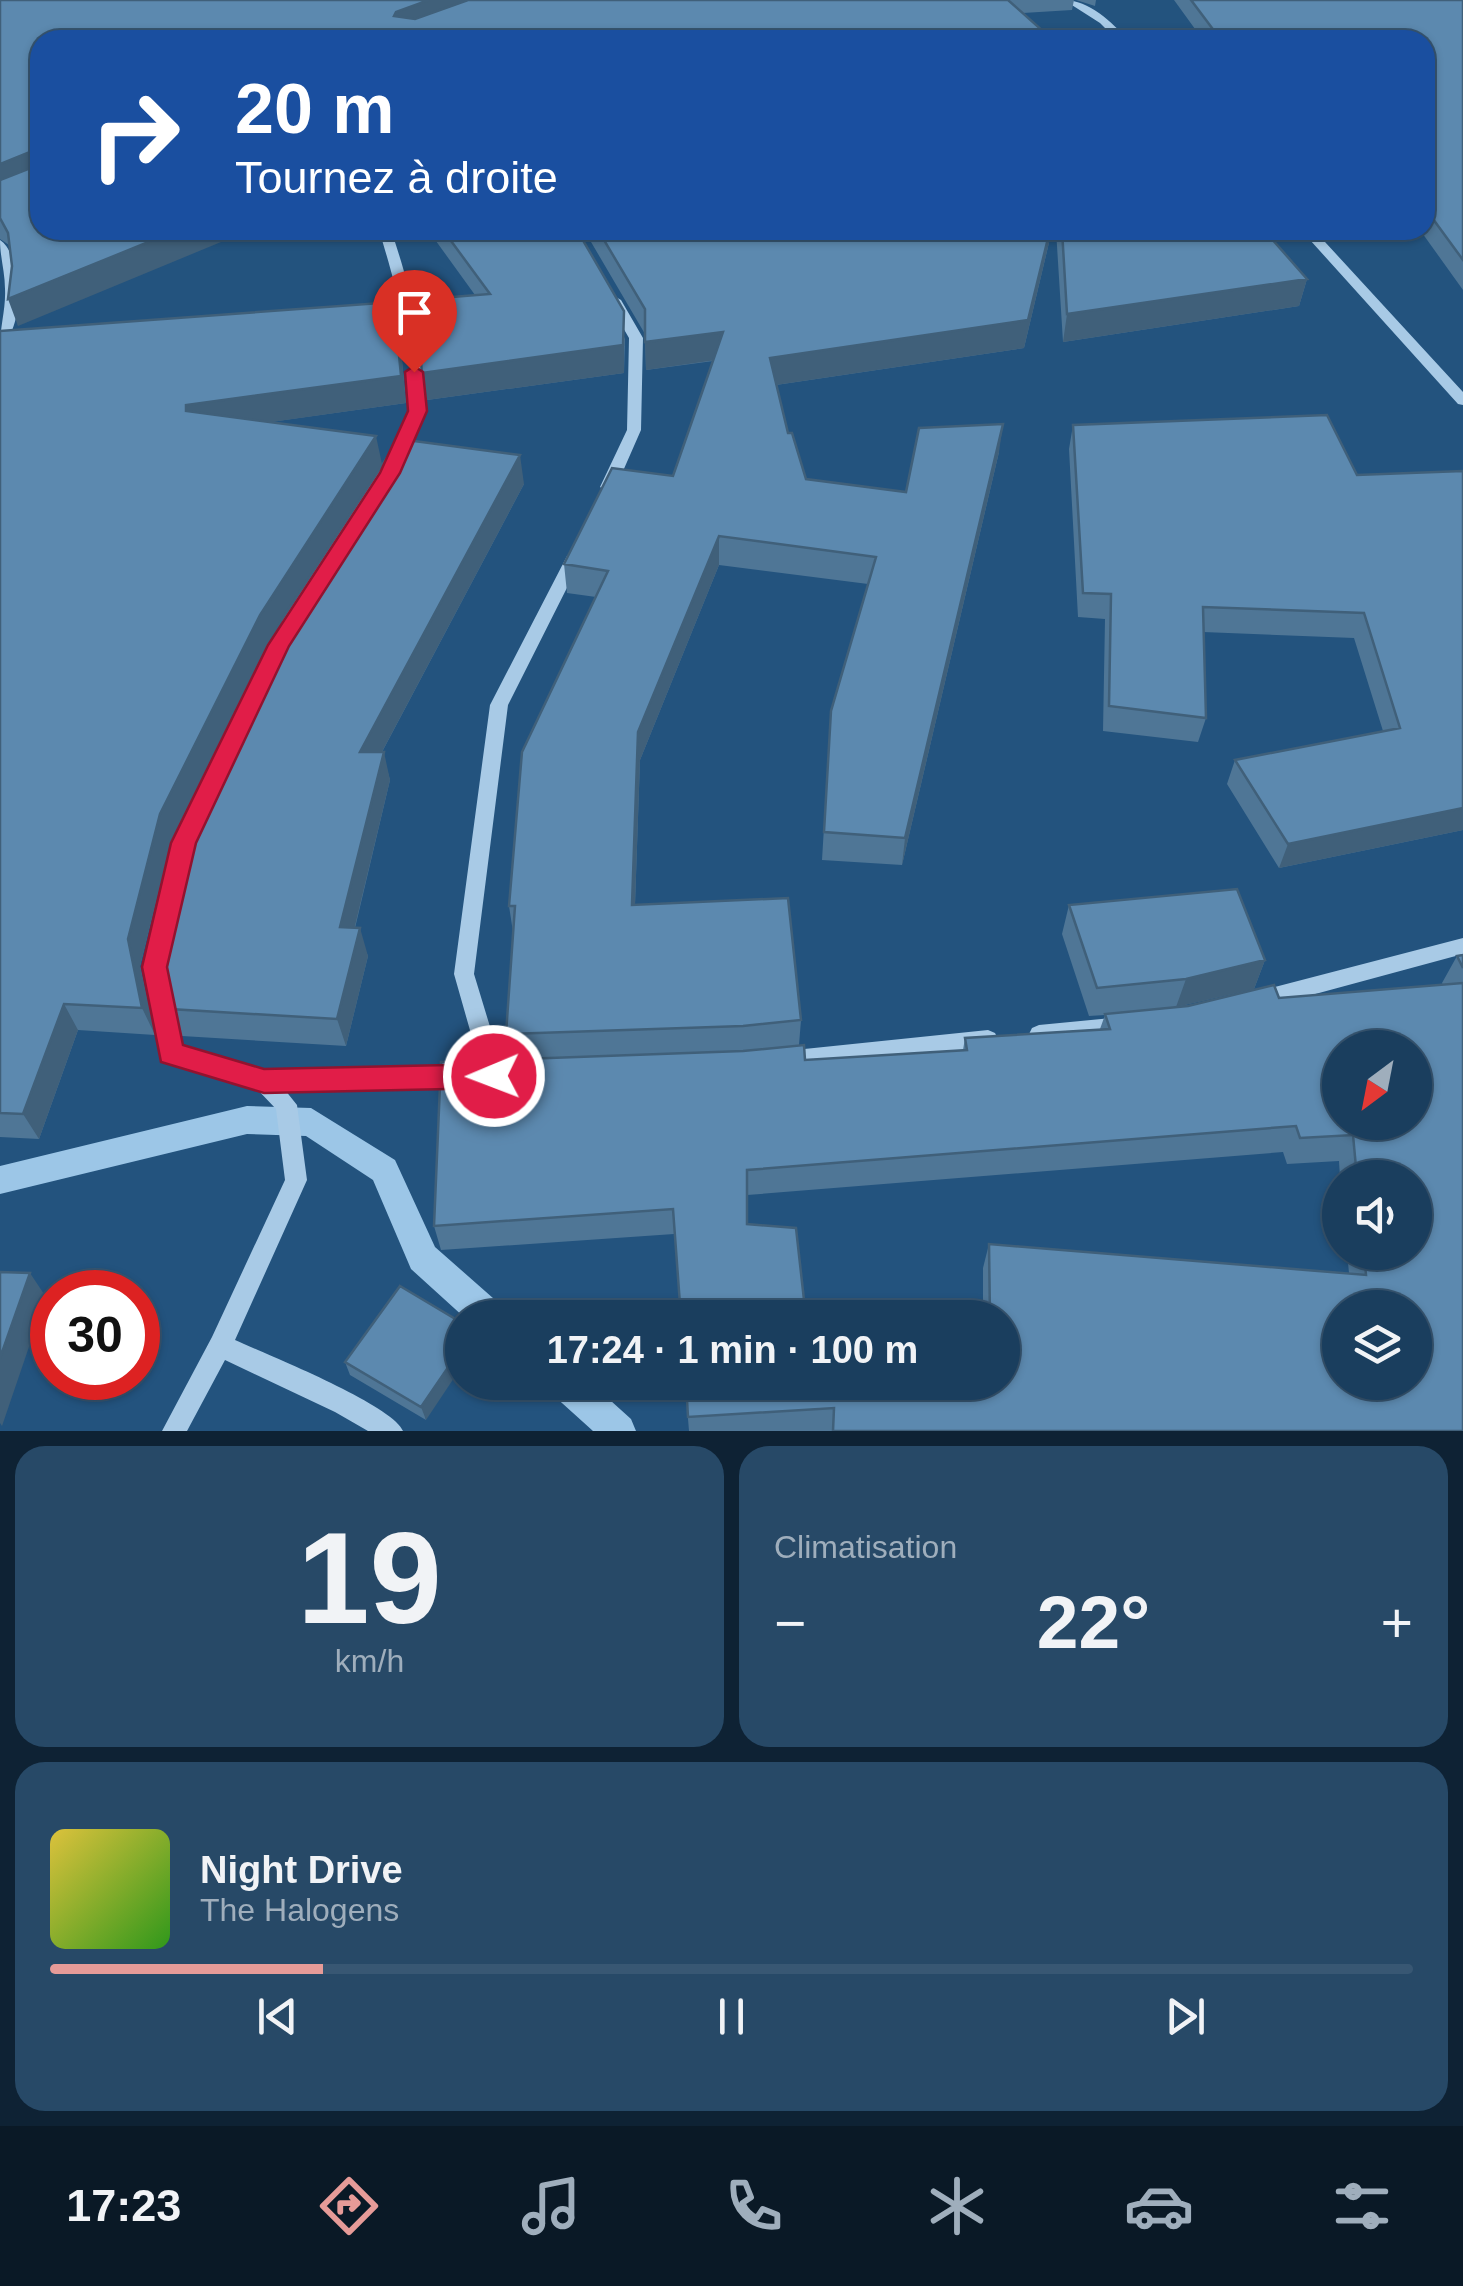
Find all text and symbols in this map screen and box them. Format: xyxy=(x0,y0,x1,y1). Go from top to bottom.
icon: right xyxy=(70,70,200,200)
text: 20 m xyxy=(235,70,395,148)
text: Tournez à droite xyxy=(235,152,558,203)
pin xyxy=(372,270,457,373)
icon: arrive xyxy=(387,285,442,340)
position arrow xyxy=(442,1024,546,1128)
north arrow xyxy=(1322,1030,1432,1140)
map controls xyxy=(1322,1030,1432,1400)
button: sound xyxy=(1322,1160,1432,1270)
speed limit sign: 30 xyxy=(30,1270,160,1400)
button: layers xyxy=(1322,1290,1432,1400)
text: 17:24 · 1 min · 100 m xyxy=(547,1329,918,1371)
text: 19 xyxy=(297,1505,442,1651)
text: Climatisation xyxy=(774,1529,957,1565)
text: 22° xyxy=(1037,1580,1150,1664)
text: − xyxy=(774,1592,806,1654)
text: + xyxy=(1381,1592,1413,1654)
text: km/h xyxy=(335,1643,404,1679)
text: Night Drive xyxy=(200,1849,403,1891)
text: The Halogens xyxy=(200,1892,399,1928)
icon: previous xyxy=(250,1989,305,2044)
icon: pause xyxy=(704,1989,759,2044)
icon: next xyxy=(1158,1989,1213,2044)
icon: directions xyxy=(314,2171,384,2241)
icon: music xyxy=(516,2171,586,2241)
icon: phone xyxy=(719,2171,789,2241)
icon: climate xyxy=(922,2171,992,2241)
icon: car xyxy=(1124,2171,1194,2241)
icon: filters xyxy=(1327,2171,1397,2241)
text: 17:23 xyxy=(66,2180,181,2231)

